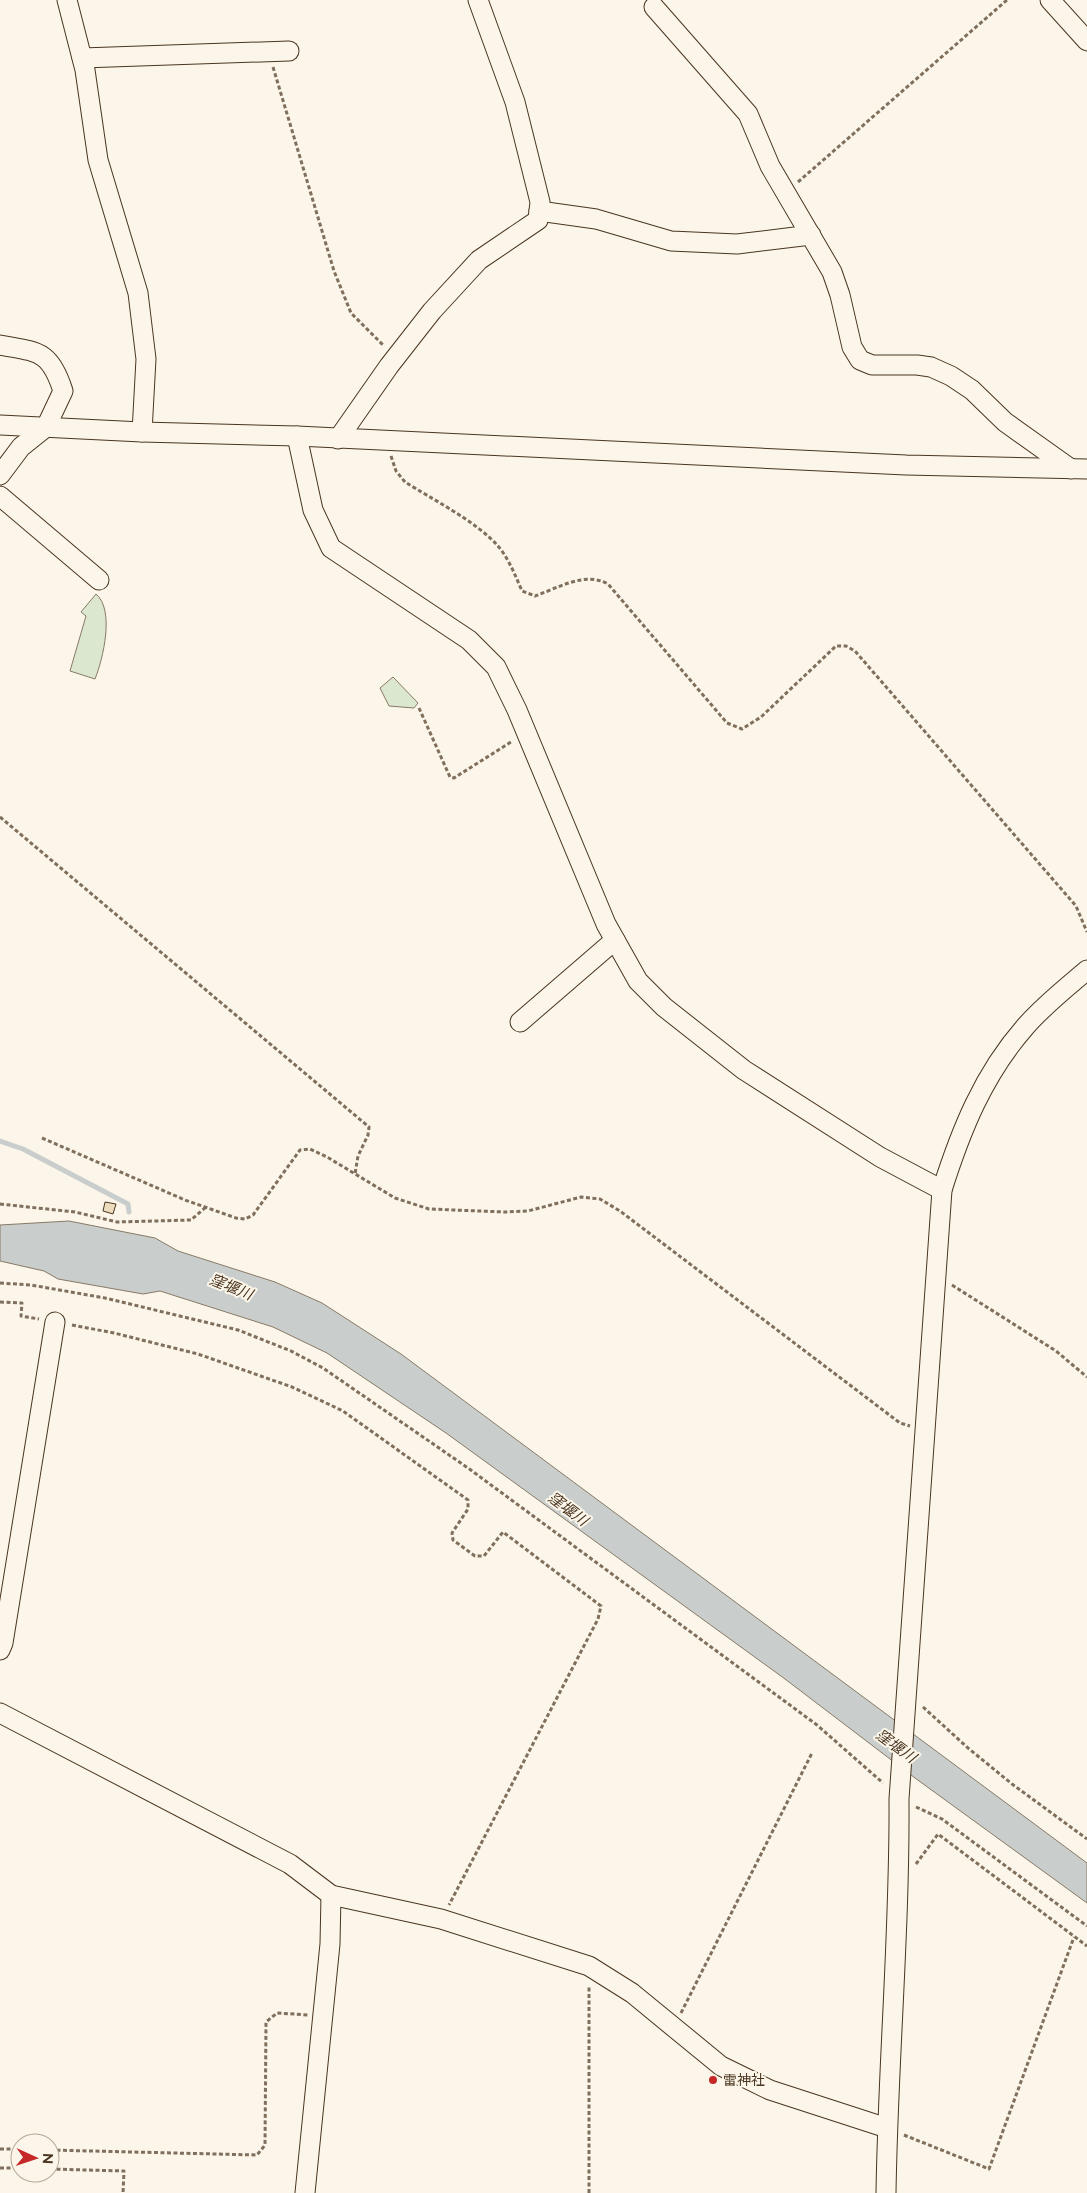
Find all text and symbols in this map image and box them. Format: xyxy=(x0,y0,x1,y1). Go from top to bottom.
water label: 窪堰川 xyxy=(207,1270,257,1305)
water label: 窪堰川 xyxy=(545,1488,593,1531)
water label: 窪堰川 xyxy=(873,1725,921,1768)
place label: 雷神社 xyxy=(723,2072,765,2088)
marker: 雷神社 xyxy=(707,2074,719,2086)
north arrow xyxy=(10,2133,60,2183)
text: N xyxy=(40,2153,56,2164)

